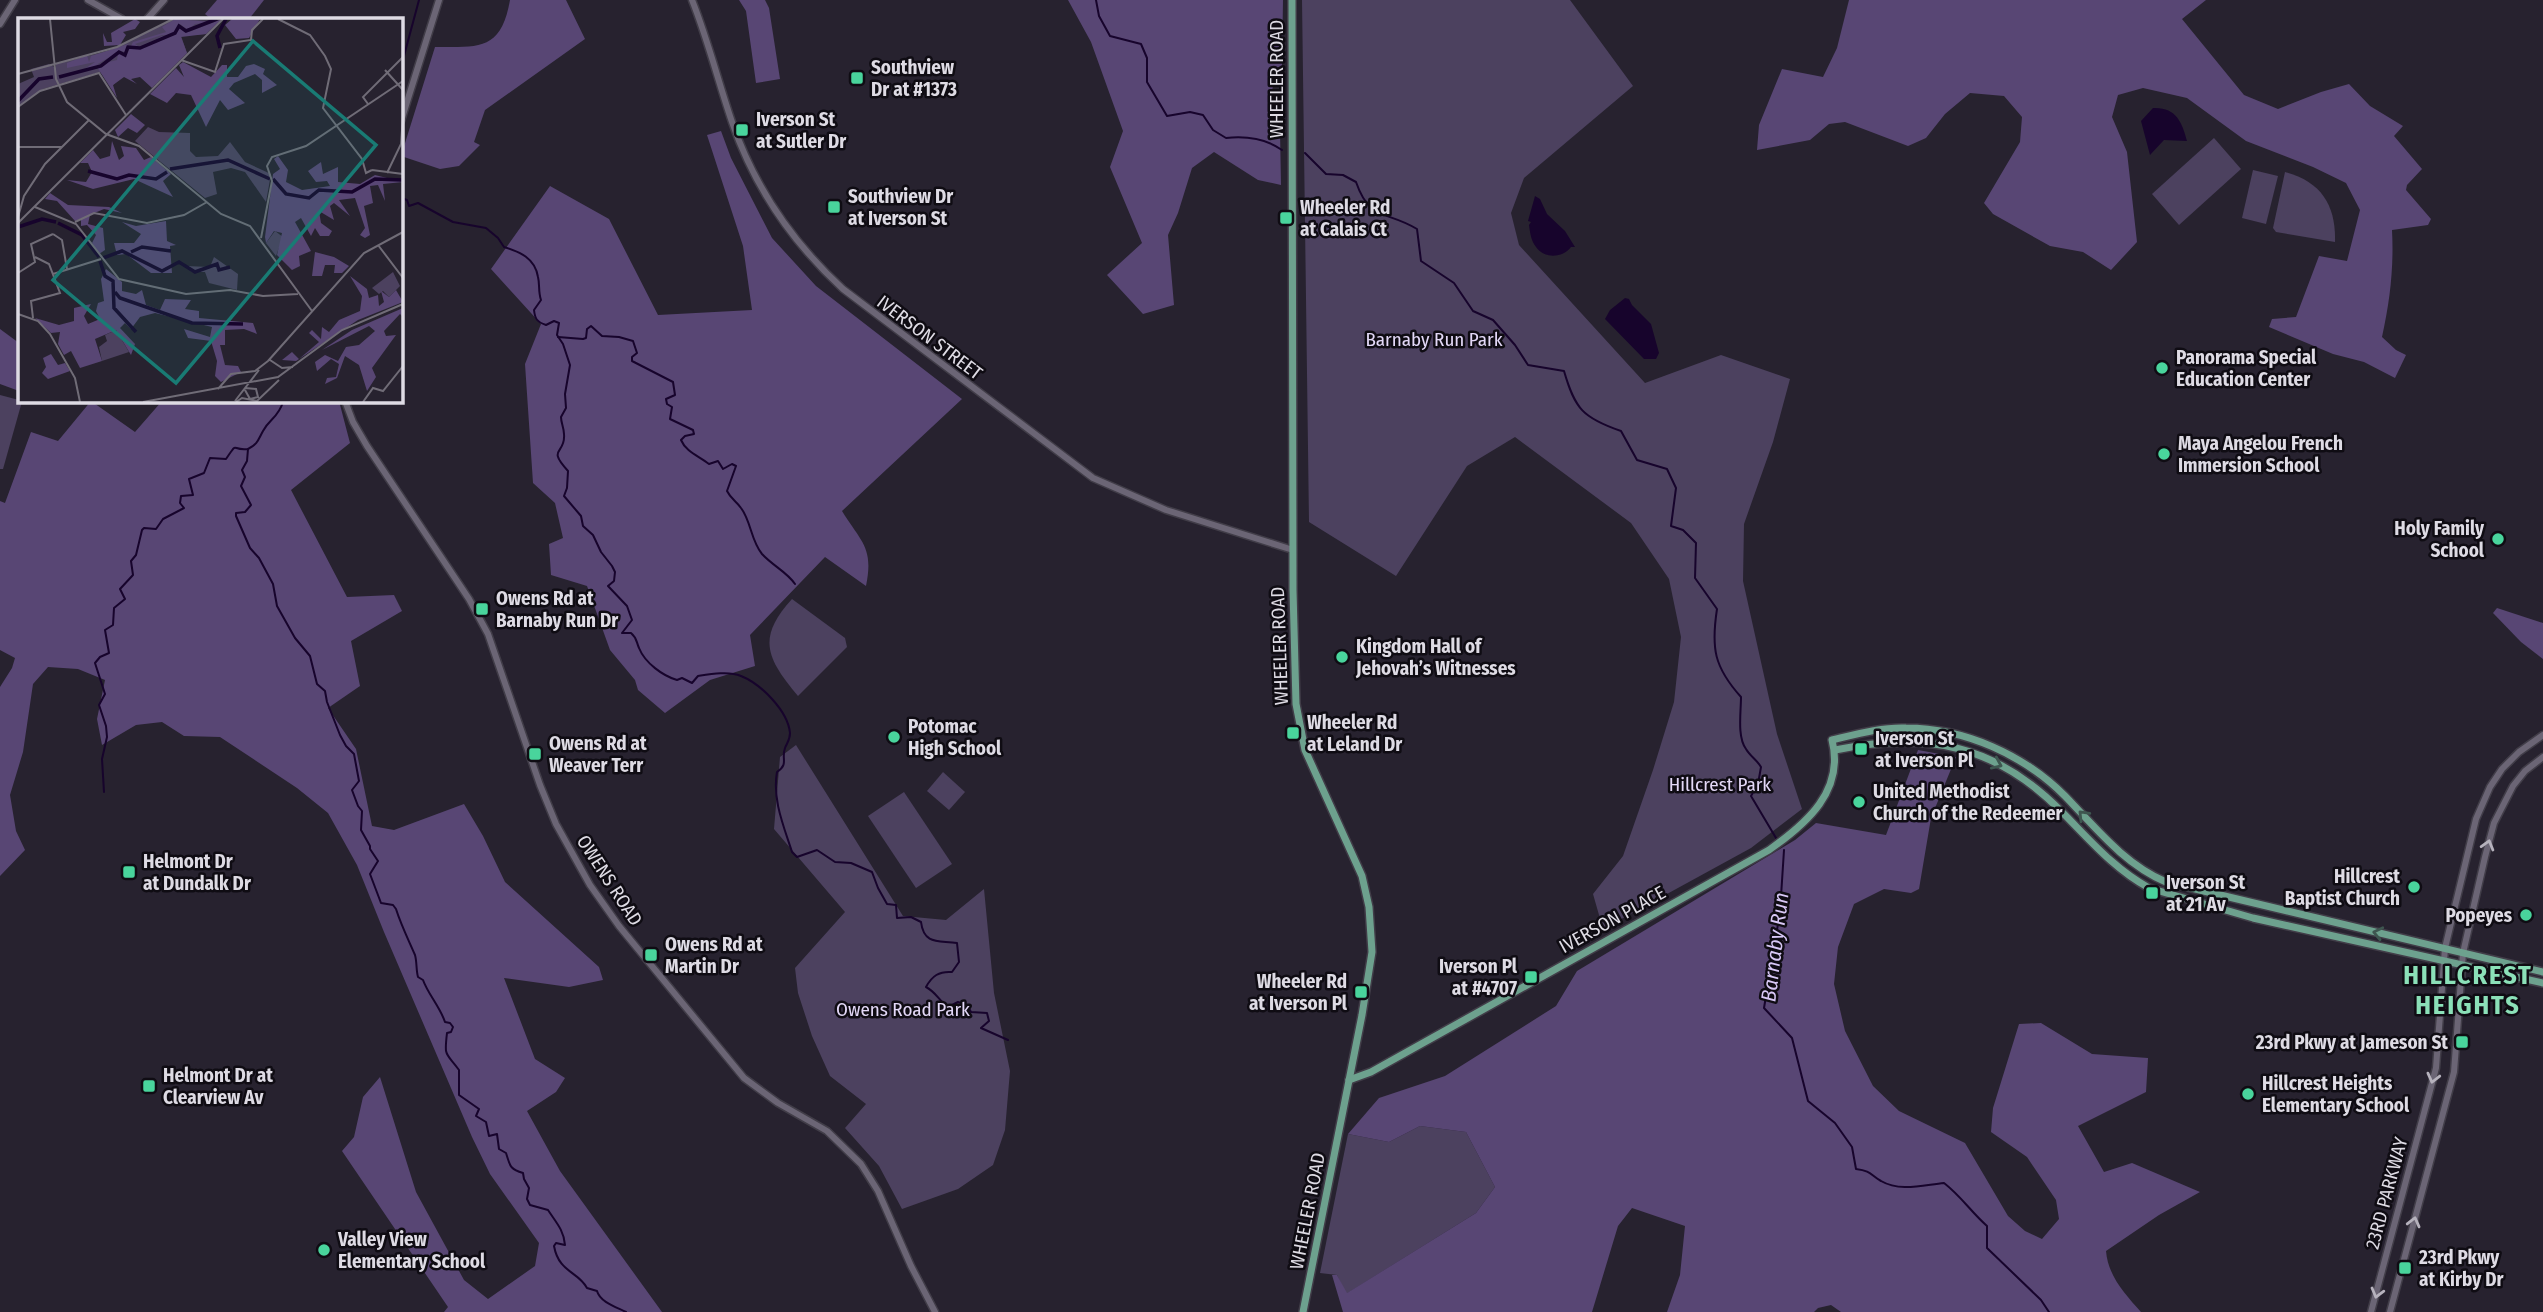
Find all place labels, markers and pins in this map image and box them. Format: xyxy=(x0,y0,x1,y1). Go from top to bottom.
place label: Southview Dr at #1373 xyxy=(871,56,957,101)
marker: Southview Dr at #1373 xyxy=(849,70,865,86)
place label: Iverson St at Sutler Dr xyxy=(756,108,847,153)
marker: Iverson St at Sutler Dr xyxy=(734,122,750,138)
place label: Southview Dr at Iverson St xyxy=(848,185,954,230)
place label: Wheeler Rd at Calais Ct xyxy=(1300,196,1390,241)
marker: Southview Dr at Iverson St xyxy=(826,199,842,215)
marker: Wheeler Rd at Calais Ct xyxy=(1278,210,1294,226)
place label: Panorama Special Education Center xyxy=(2176,346,2317,391)
marker: Panorama Special Education Center xyxy=(2154,360,2170,376)
place label: Maya Angelou French Immersion School xyxy=(2178,432,2343,477)
marker: Maya Angelou French Immersion School xyxy=(2156,446,2172,462)
place label: Holy Family School xyxy=(2394,517,2485,562)
marker: Holy Family School xyxy=(2490,531,2506,547)
place label: Owens Rd at Barnaby Run Dr xyxy=(496,587,619,632)
marker: Owens Rd at Barnaby Run Dr xyxy=(474,601,490,617)
place label: Kingdom Hall of Jehovah’s Witnesses xyxy=(1355,635,1516,680)
marker: Kingdom Hall of Jehovah’s Witnesses xyxy=(1334,649,1350,665)
place label: Wheeler Rd at Leland Dr xyxy=(1307,711,1403,756)
place label: Potomac High School xyxy=(908,715,1002,760)
marker: Wheeler Rd at Leland Dr xyxy=(1285,725,1301,741)
place label: Iverson St at Iverson Pl xyxy=(1875,727,1974,772)
marker: Potomac High School xyxy=(886,729,902,745)
place label: Owens Rd at Weaver Terr xyxy=(549,732,647,777)
marker: Iverson St at Iverson Pl xyxy=(1853,741,1869,757)
marker: Owens Rd at Weaver Terr xyxy=(527,746,543,762)
place label: United Methodist Church of the Redeemer xyxy=(1873,780,2064,825)
marker: United Methodist Church of the Redeemer xyxy=(1851,794,1867,810)
place label: Helmont Dr at Dundalk Dr xyxy=(143,850,252,895)
marker: Helmont Dr at Dundalk Dr xyxy=(121,864,137,880)
place label: Hillcrest Baptist Church xyxy=(2285,865,2400,910)
place label: Iverson St at 21 Av xyxy=(2166,871,2246,916)
marker: Hillcrest Baptist Church xyxy=(2406,879,2422,895)
marker: Iverson St at 21 Av xyxy=(2144,885,2160,901)
place label: Popeyes xyxy=(2445,904,2513,927)
marker: Popeyes xyxy=(2518,907,2534,923)
place label: Owens Rd at Martin Dr xyxy=(665,933,763,978)
marker: Owens Rd at Martin Dr xyxy=(643,947,659,963)
place label: Iverson Pl at #4707 xyxy=(1439,955,1518,1000)
marker: Iverson Pl at #4707 xyxy=(1523,969,1539,985)
place label: Wheeler Rd at Iverson Pl xyxy=(1249,970,1348,1015)
marker: Wheeler Rd at Iverson Pl xyxy=(1353,984,1369,1000)
place label: 23rd Pkwy at Jameson St xyxy=(2255,1031,2448,1054)
marker: 23rd Pkwy at Jameson St xyxy=(2454,1034,2470,1050)
place label: Helmont Dr at Clearview Av xyxy=(163,1064,273,1109)
place label: Hillcrest Heights Elementary School xyxy=(2262,1072,2410,1117)
marker: Helmont Dr at Clearview Av xyxy=(141,1078,157,1094)
marker: Hillcrest Heights Elementary School xyxy=(2240,1086,2256,1102)
place label: Valley View Elementary School xyxy=(337,1228,486,1273)
marker: Valley View Elementary School xyxy=(316,1242,332,1258)
place label: 23rd Pkwy at Kirby Dr xyxy=(2418,1246,2504,1291)
marker: 23rd Pkwy at Kirby Dr xyxy=(2397,1260,2413,1276)

